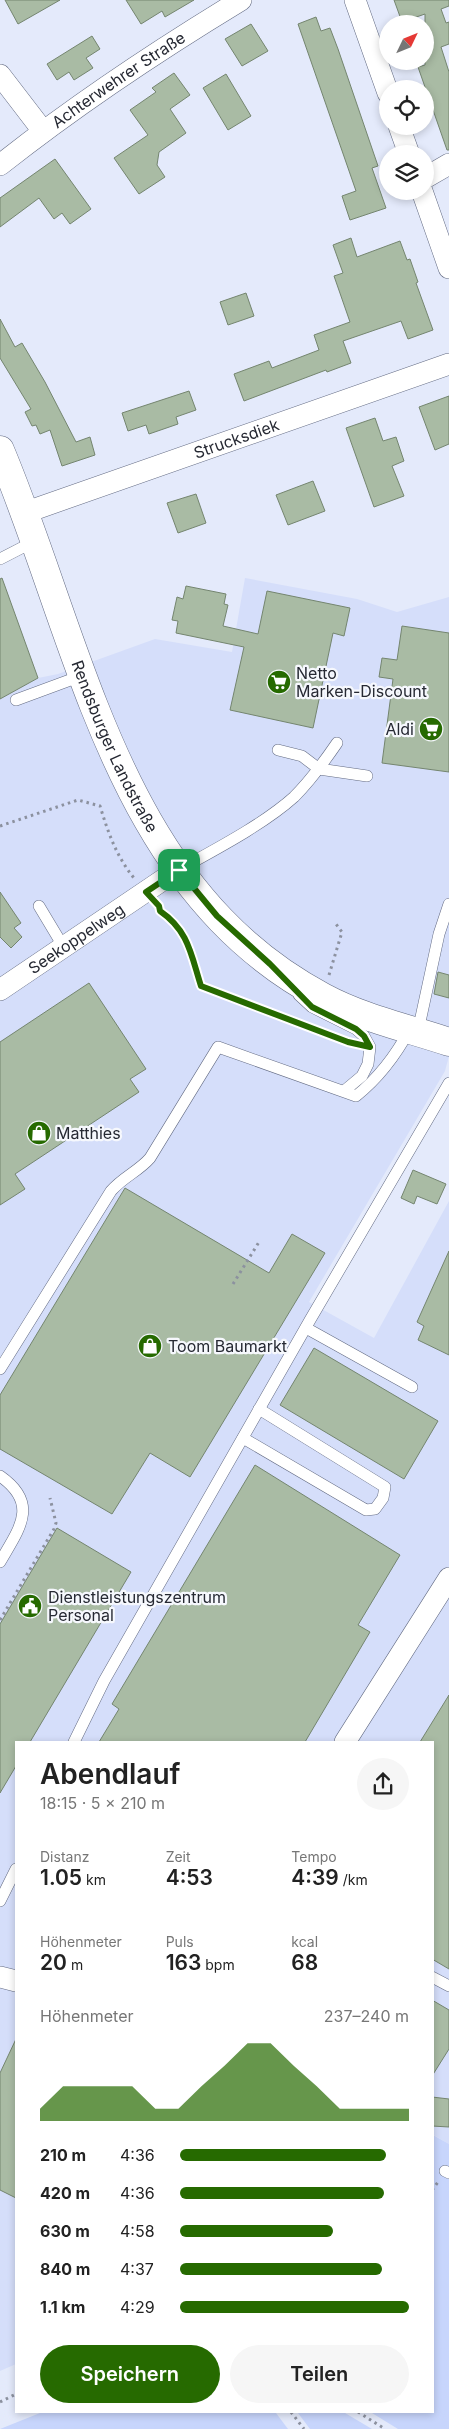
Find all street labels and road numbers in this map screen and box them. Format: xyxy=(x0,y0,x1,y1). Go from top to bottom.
street label: Achterwehrer Straße xyxy=(48,27,189,132)
street label: Strucksdiek xyxy=(191,414,282,463)
street label: Rendsburger Landstraße xyxy=(67,657,163,836)
street label: Seekoppelweg xyxy=(24,899,128,978)

